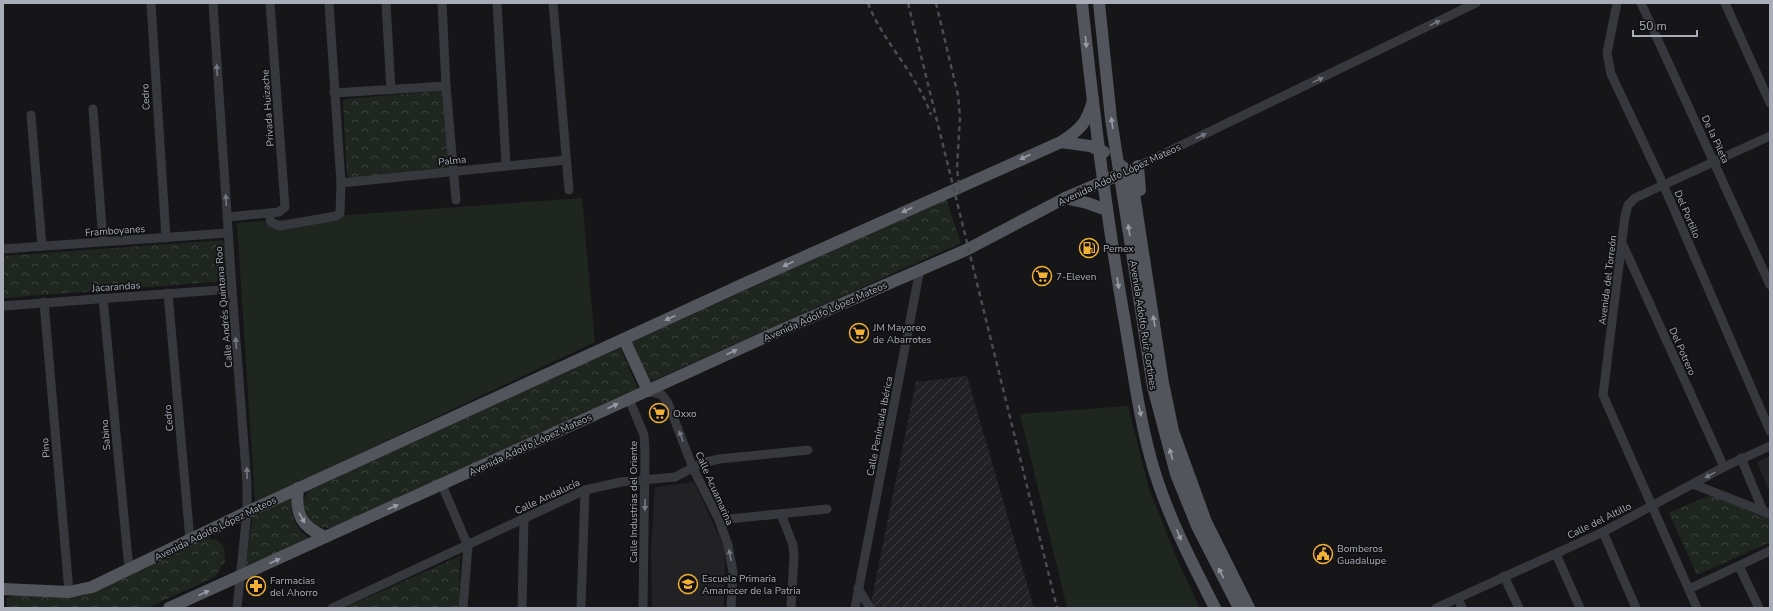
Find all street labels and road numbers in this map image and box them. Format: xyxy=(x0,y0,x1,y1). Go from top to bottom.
street label: Privada Huizache xyxy=(258,69,278,147)
street label: Cedro xyxy=(138,83,154,111)
street label: De la Pileta xyxy=(1698,113,1732,166)
street label: Avenida Adolfo López Mateos xyxy=(1056,140,1183,210)
street label: Palma xyxy=(437,153,467,169)
street label: Del Portillo xyxy=(1671,188,1704,241)
street label: Framboyanes xyxy=(85,222,146,240)
street label: Avenida del Torreón xyxy=(1596,234,1620,326)
street label: Calle Andrés Quintana Roo xyxy=(212,245,236,368)
street label: Avenida Adolfo Ruíz Cortines xyxy=(1126,259,1160,391)
street label: Jacarandas xyxy=(90,278,141,296)
street label: Avenida Adolfo López Mateos xyxy=(761,278,890,346)
street label: Del Potrero xyxy=(1665,325,1699,378)
street label: Calle Península Ibérica xyxy=(863,375,897,477)
street label: Cedro xyxy=(161,404,177,432)
street label: Avenida Adolfo López Mateos xyxy=(467,410,594,480)
street label: Sabino xyxy=(98,419,114,451)
street label: Pino xyxy=(38,437,54,458)
street label: Calle Industrias del Oriente xyxy=(627,441,641,563)
street label: Calle Acuamarina xyxy=(692,449,737,527)
street label: Calle Andalucía xyxy=(512,476,582,518)
street label: Avenida Adolfo López Mateos xyxy=(152,493,279,565)
street label: Calle del Altillo xyxy=(1565,499,1634,542)

